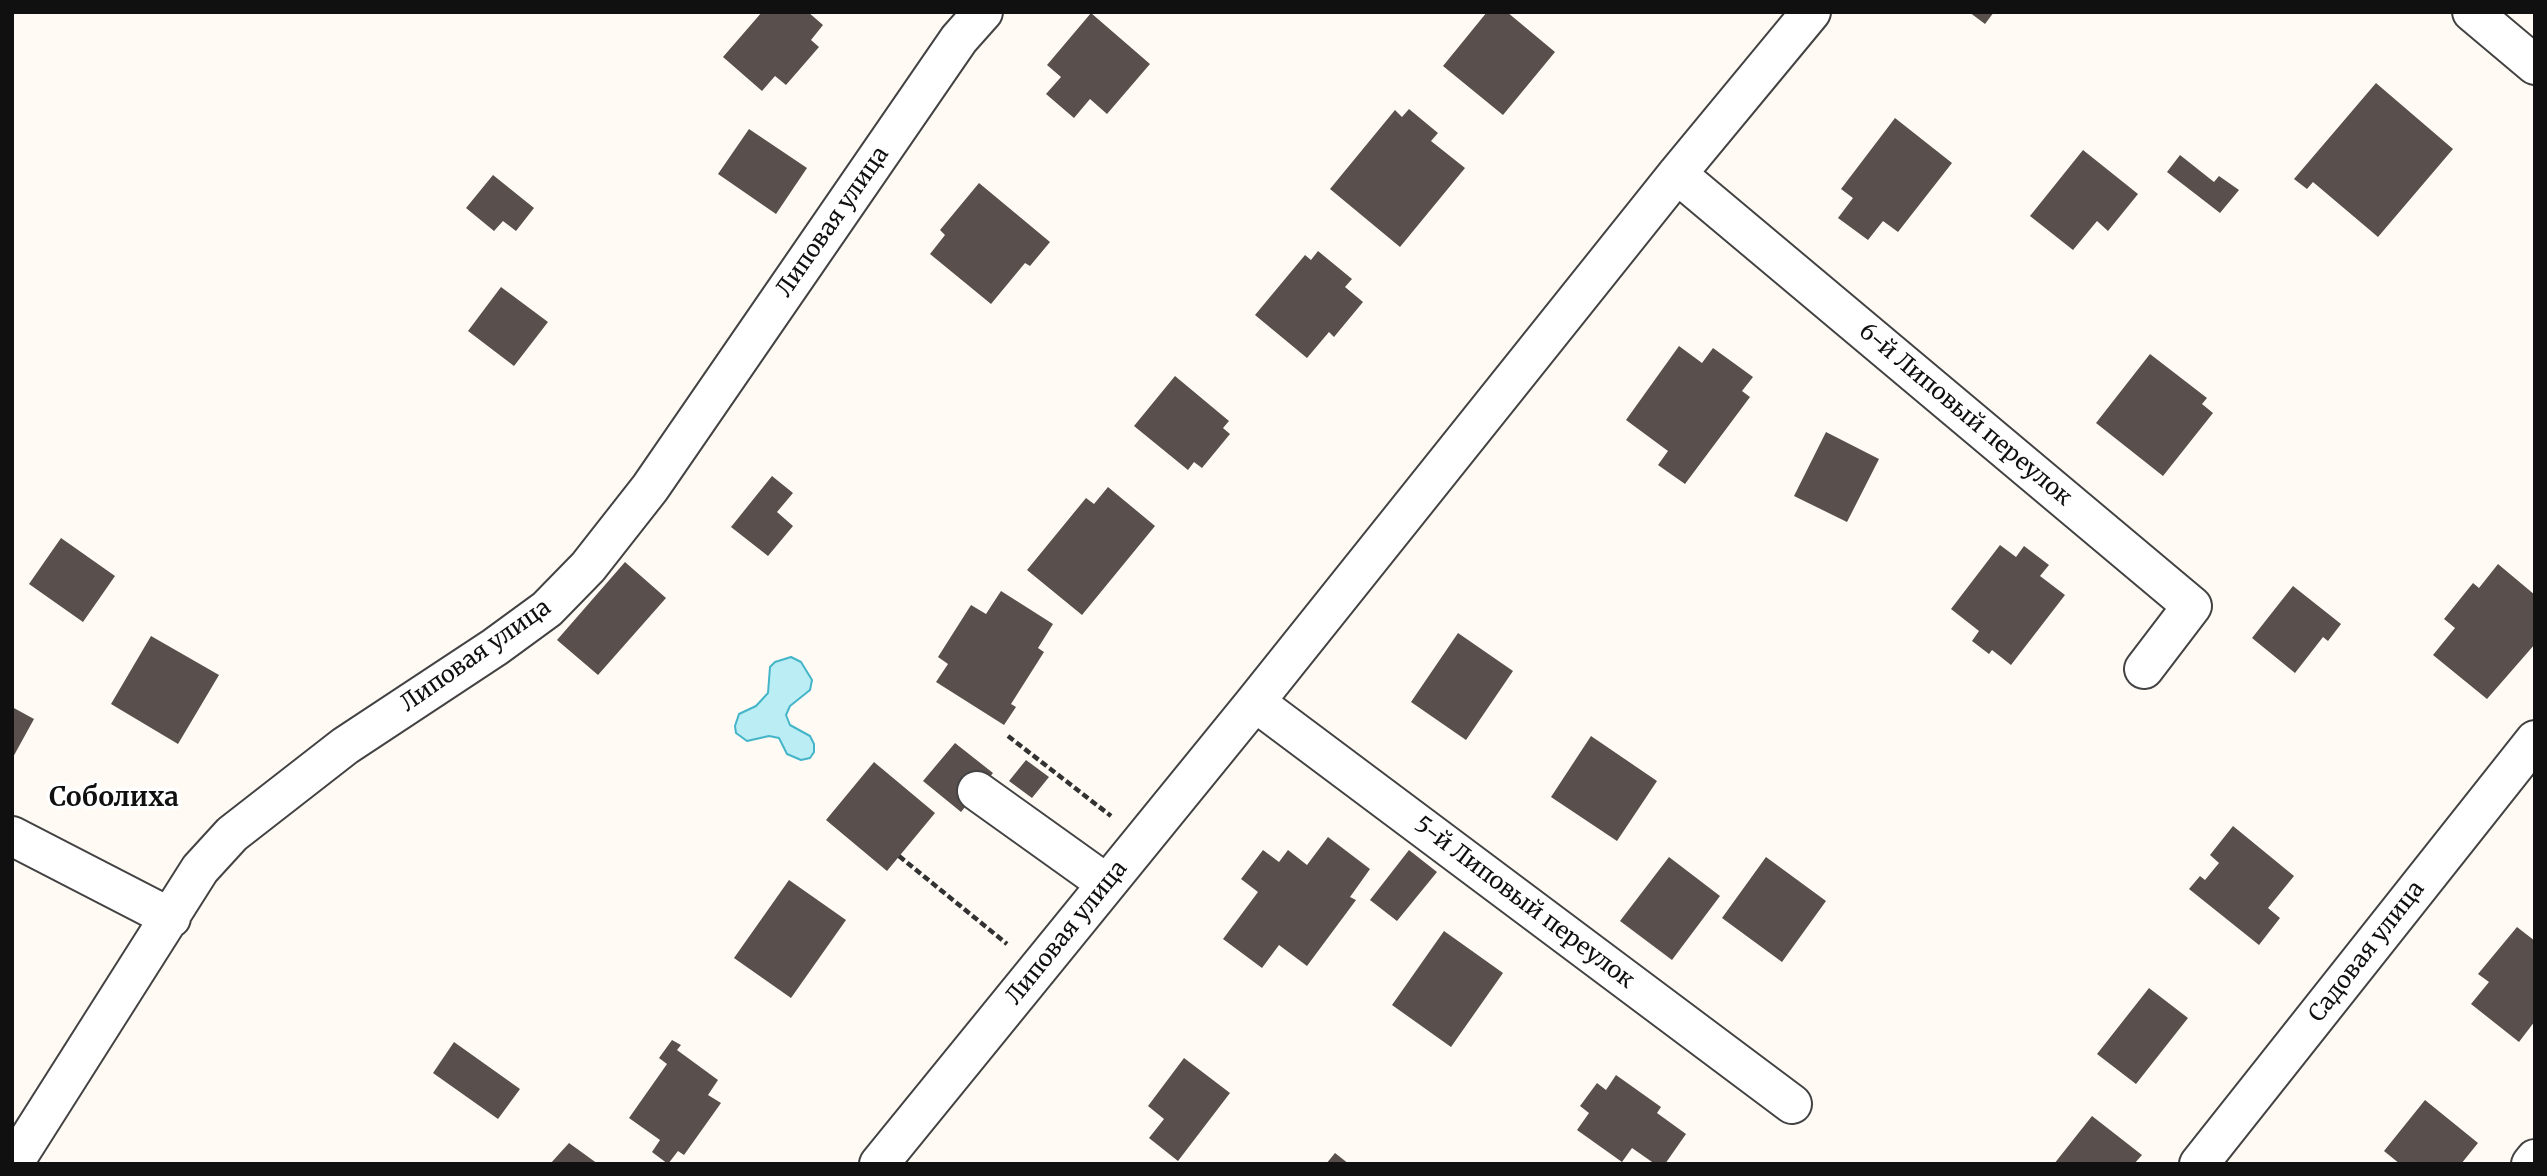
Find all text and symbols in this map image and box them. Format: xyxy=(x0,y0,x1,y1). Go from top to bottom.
street label: Липовая улица xyxy=(771,142,895,302)
street label: 6-й Липовый переулок xyxy=(1853,318,2077,512)
street label: Липовая улица xyxy=(396,594,556,718)
district label: Соболиха xyxy=(49,783,179,815)
street label: 5-й Липовый переулок xyxy=(1409,811,1639,995)
street label: Липовая улица xyxy=(1001,856,1133,1010)
street label: Садовая улица xyxy=(2303,876,2431,1028)

